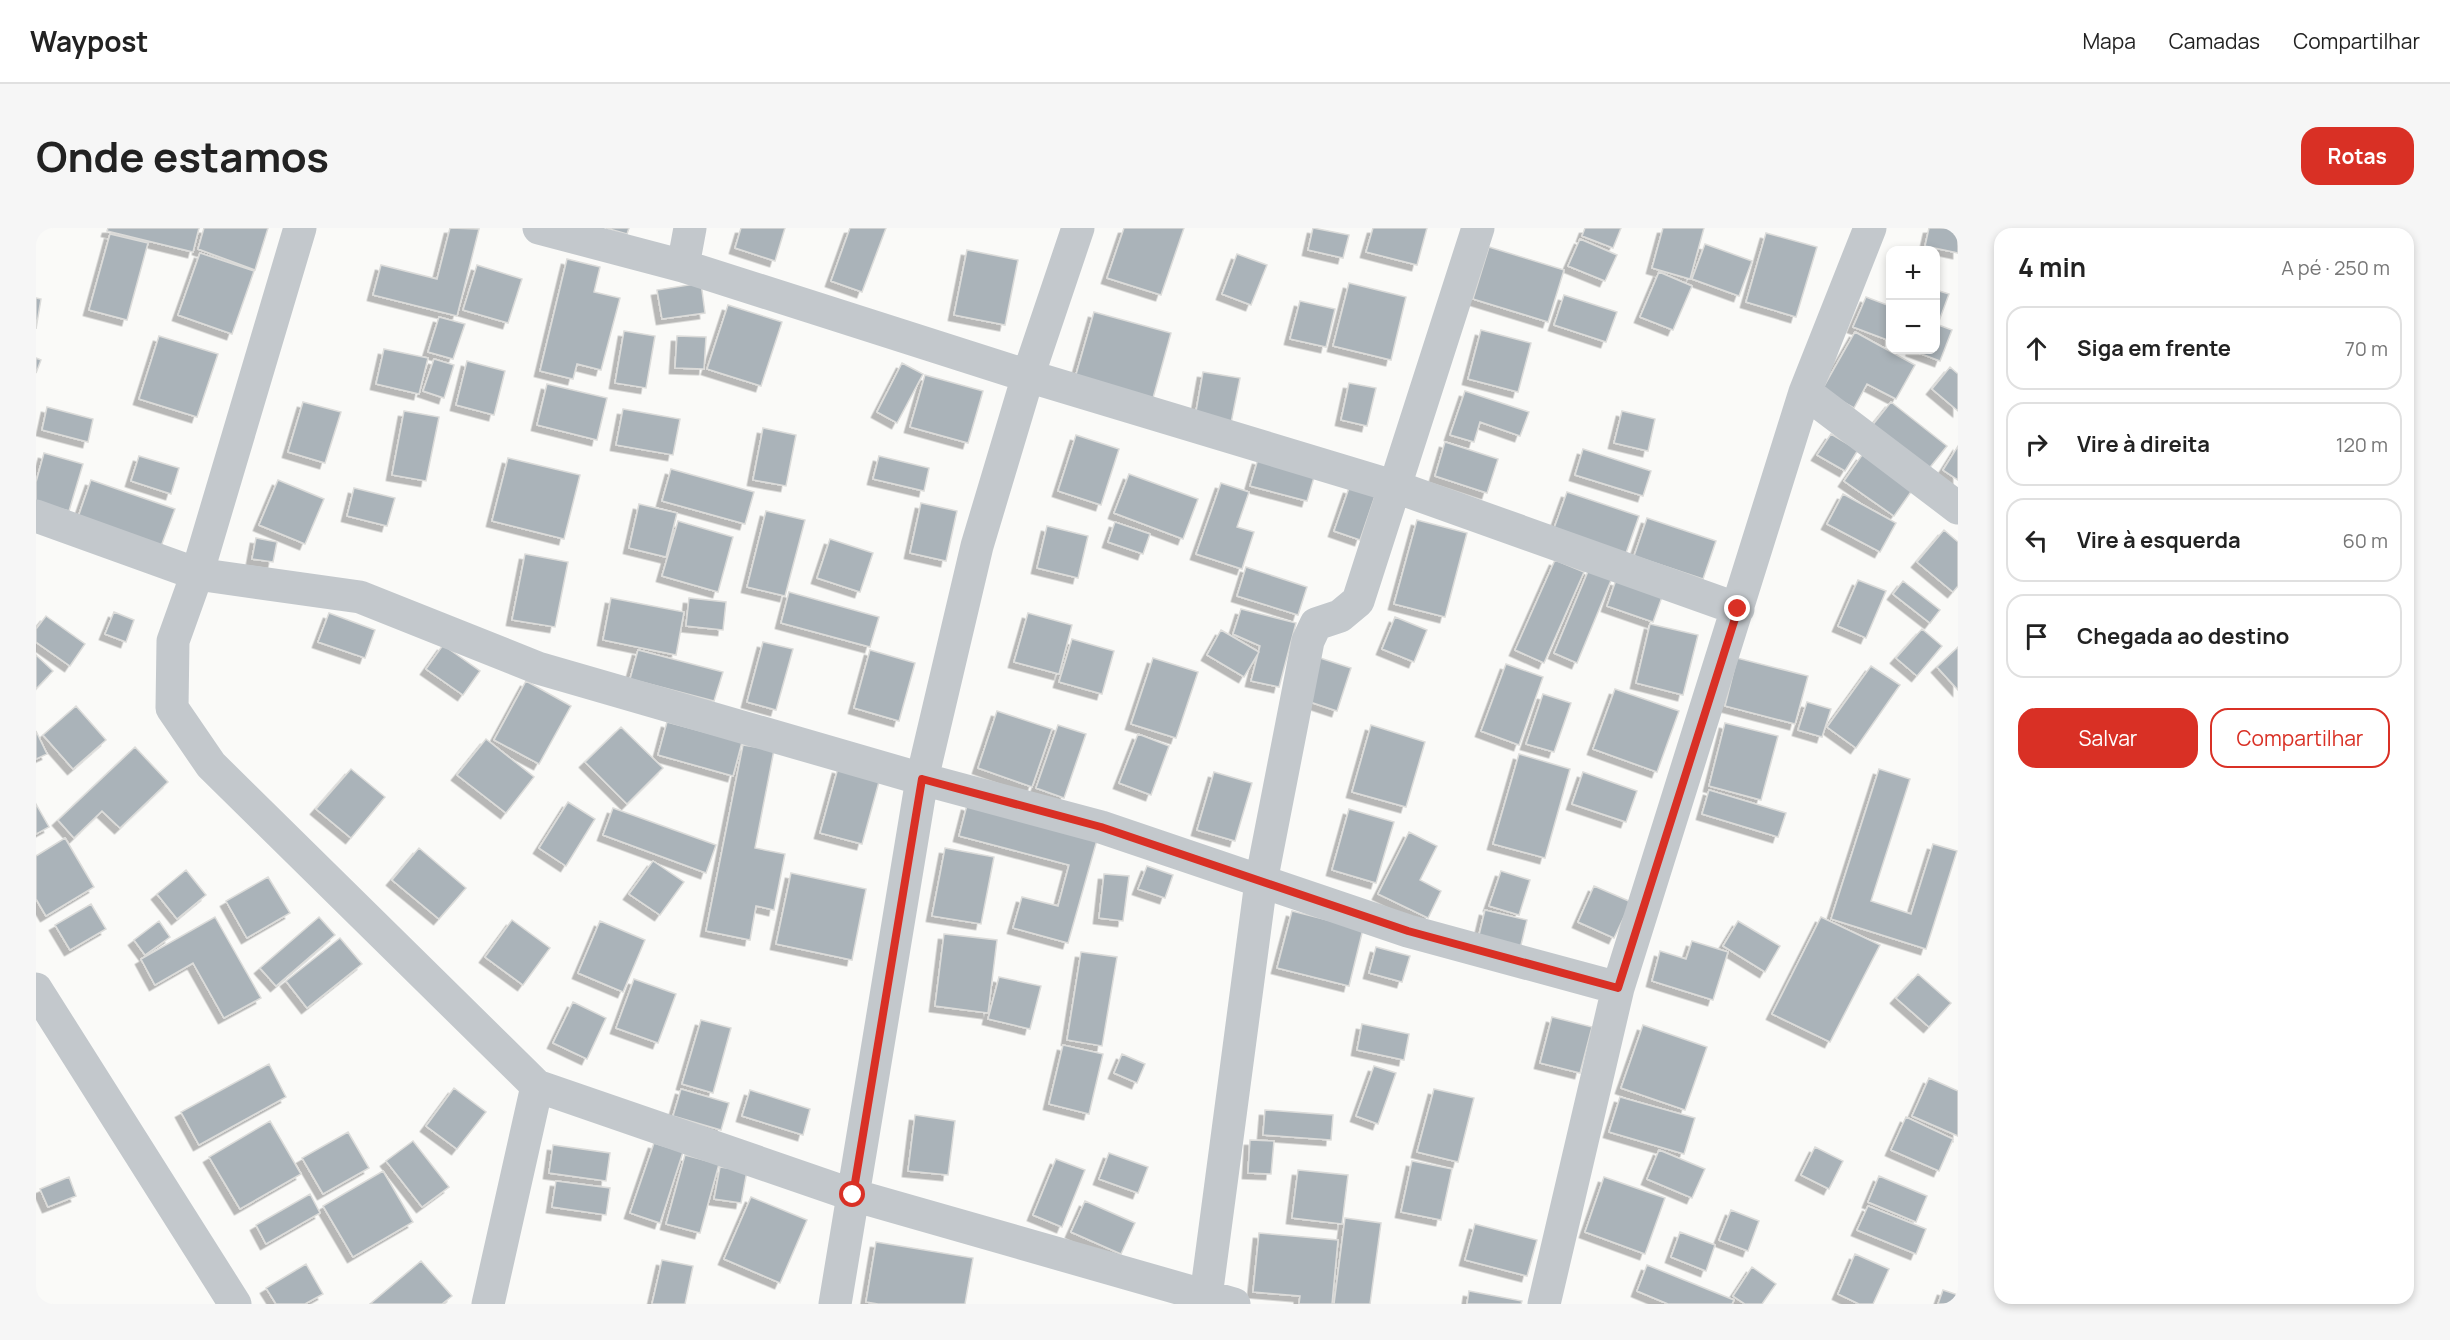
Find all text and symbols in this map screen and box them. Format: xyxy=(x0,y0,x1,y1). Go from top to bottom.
text: Waypost xyxy=(30,22,149,60)
text: Mapa xyxy=(2082,27,2136,55)
text: Camadas xyxy=(2169,27,2260,55)
text: Compartilhar xyxy=(2293,27,2420,55)
text: Onde estamos xyxy=(36,127,329,185)
button: Rotas xyxy=(2301,127,2414,185)
map controls xyxy=(1886,246,1940,354)
button: + xyxy=(1886,246,1940,300)
text: 4 min xyxy=(2018,249,2086,285)
text: A pé · 250 m xyxy=(2281,254,2390,281)
button: − xyxy=(1886,300,1940,354)
icon: ahead xyxy=(2020,332,2053,365)
text: Siga em frente xyxy=(2077,333,2231,363)
text: 70 m xyxy=(2345,335,2388,362)
icon: right xyxy=(2020,428,2053,461)
text: Vire à direita xyxy=(2077,429,2210,459)
text: 120 m xyxy=(2336,431,2388,458)
icon: left xyxy=(2020,524,2053,557)
text: Vire à esquerda xyxy=(2077,525,2241,555)
text: 60 m xyxy=(2342,527,2388,554)
route end xyxy=(1724,595,1750,621)
icon: arrive xyxy=(2020,620,2053,653)
text: Chegada ao destino xyxy=(2077,621,2289,651)
button: Salvar xyxy=(2018,708,2198,768)
button: Compartilhar xyxy=(2210,708,2390,768)
route start xyxy=(839,1181,865,1207)

